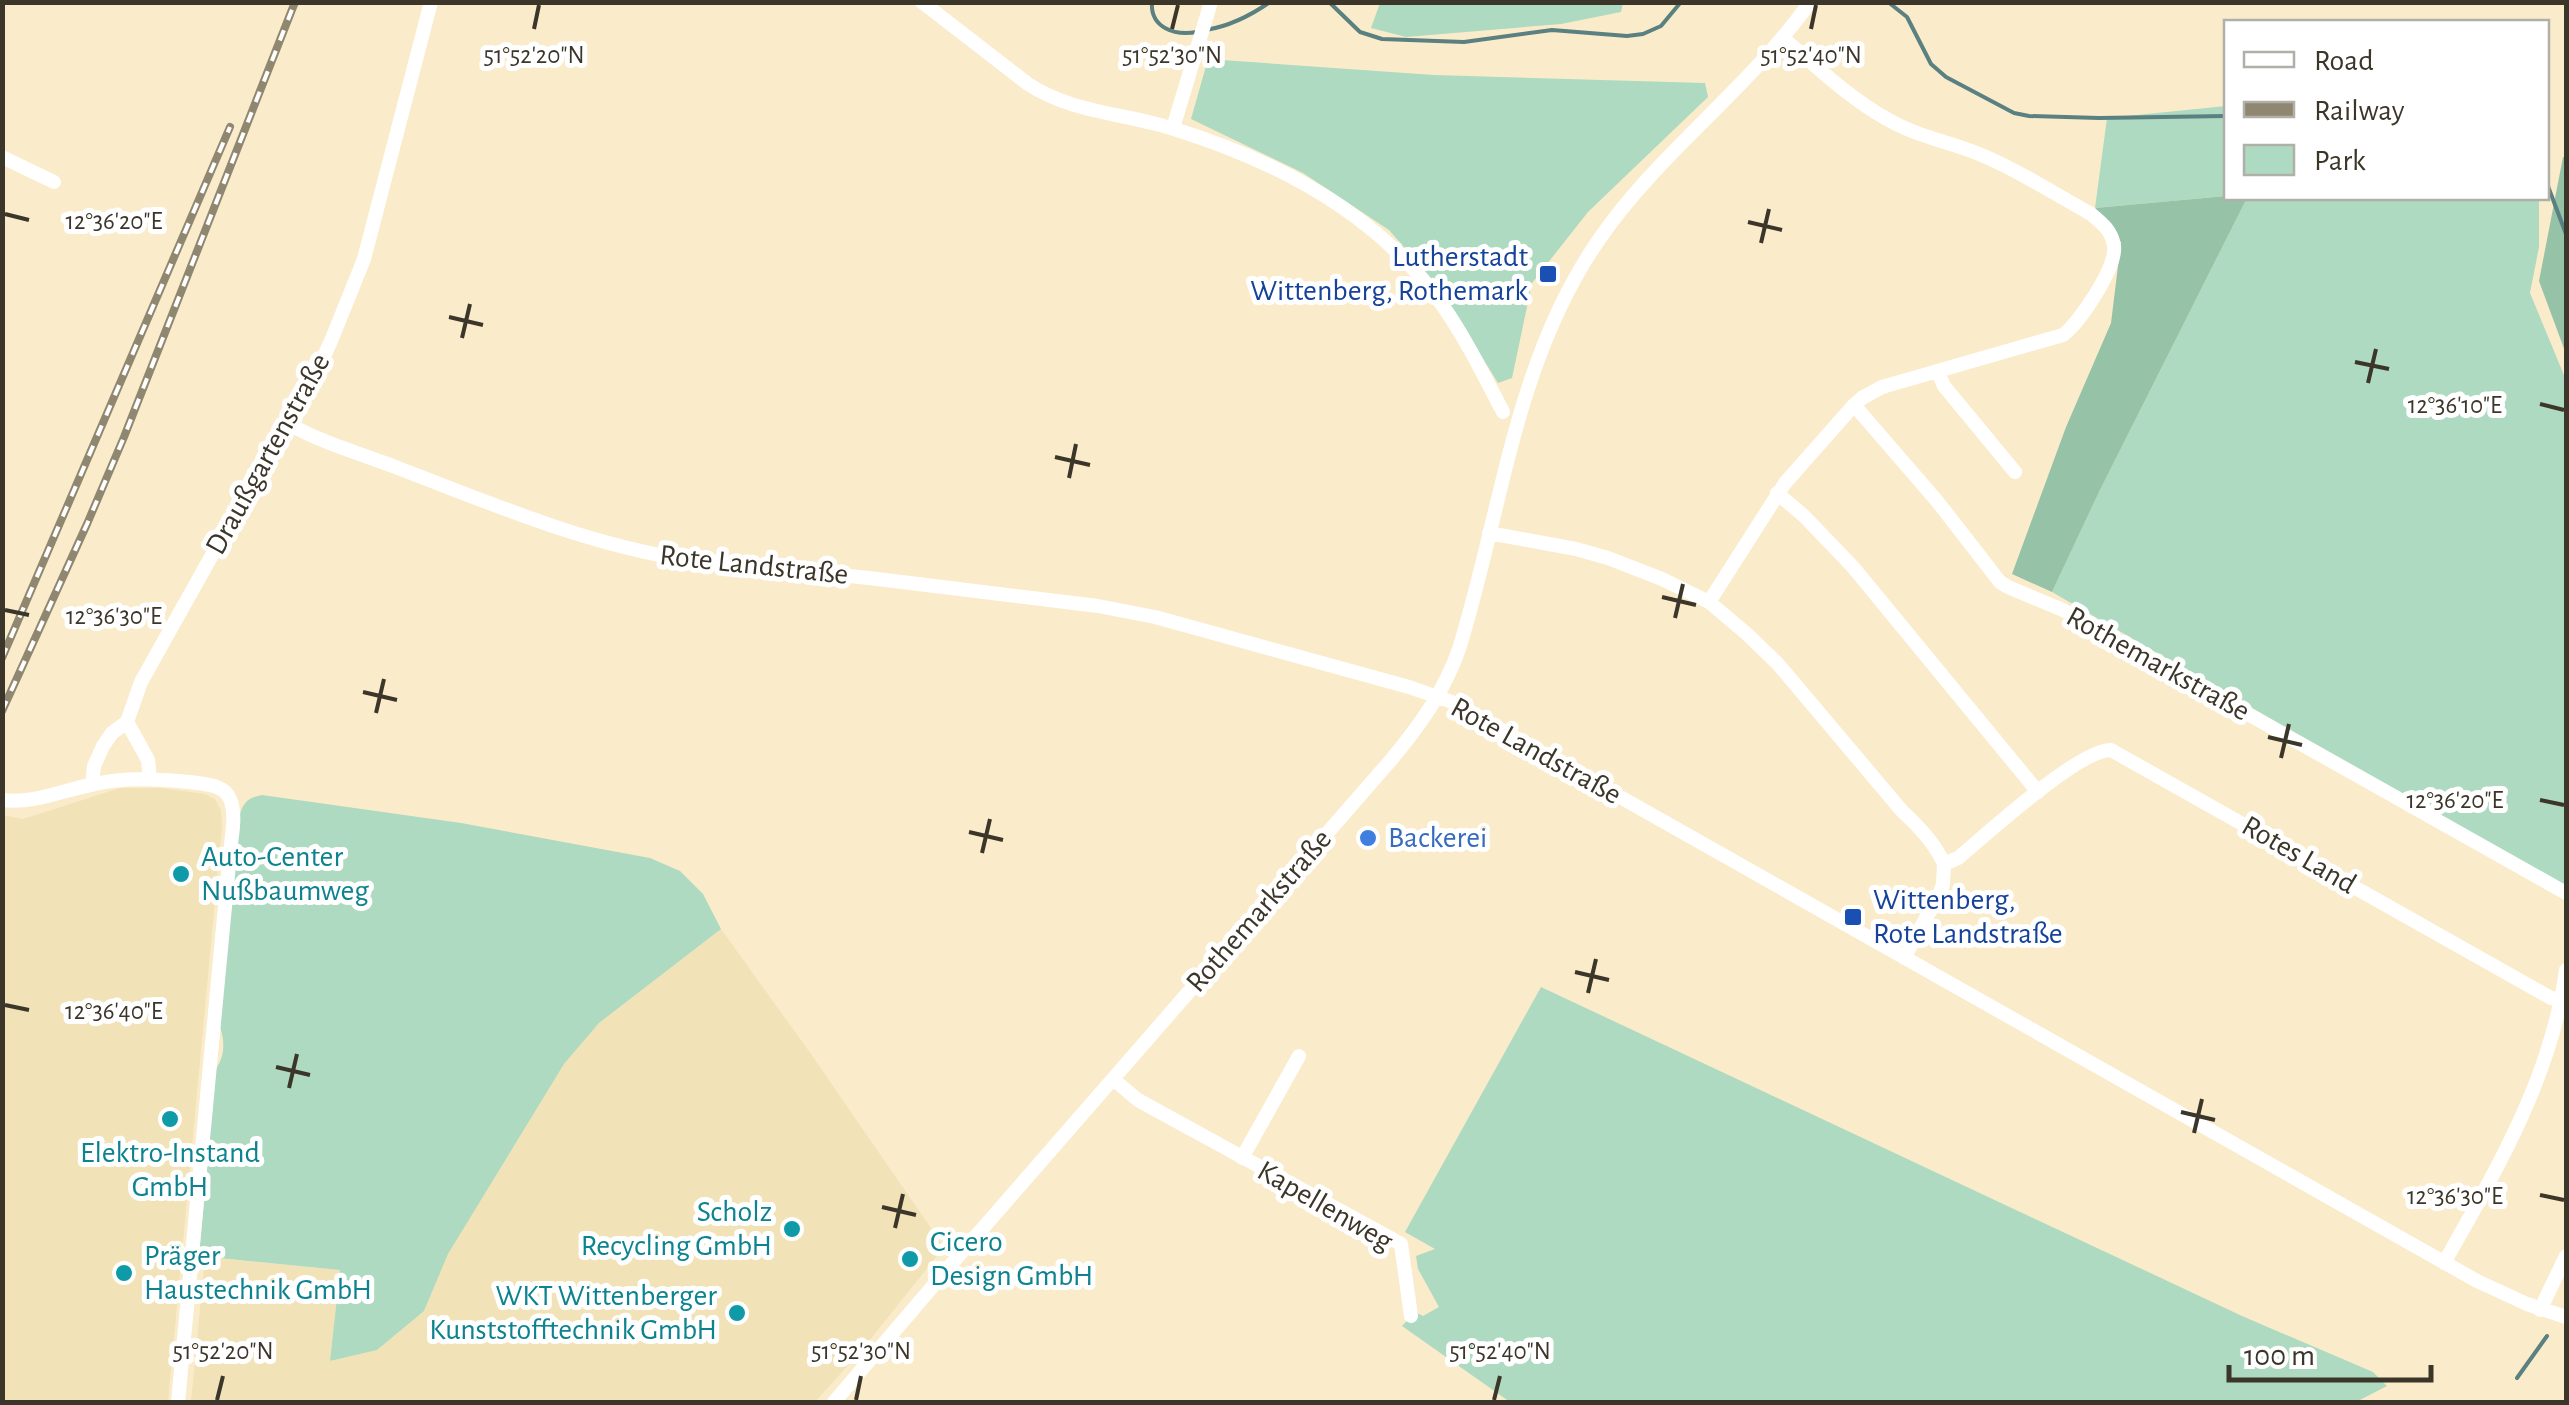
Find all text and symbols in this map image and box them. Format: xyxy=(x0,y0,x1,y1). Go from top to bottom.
legend xyxy=(2224,20,2549,200)
text: 51°52'20"N xyxy=(483,43,585,68)
text: 51°52'30"N xyxy=(1122,43,1222,68)
text: 51°52'40"N xyxy=(1760,43,1862,68)
text: Road xyxy=(2314,46,2374,76)
text: Railway xyxy=(2314,96,2405,126)
text: Park xyxy=(2314,146,2366,176)
text: 12°36'20"E xyxy=(65,209,163,234)
place label: Lutherstadt Wittenberg, Rothemark xyxy=(1250,242,1528,306)
marker: Lutherstadt Wittenberg, Rothemark xyxy=(1537,263,1559,285)
street label: Draußgartenstraße xyxy=(200,348,336,560)
text: 12°36'10"E xyxy=(2408,393,2502,418)
street label: Rote Landstraße xyxy=(658,540,850,590)
street label: Rothemarkstraße xyxy=(2061,601,2255,727)
text: 12°36'30"E xyxy=(66,604,162,629)
street label: Rote Landstraße xyxy=(1446,692,1626,810)
text: 12°36'20"E xyxy=(2406,788,2504,813)
street label: Rotes Land xyxy=(2237,810,2361,900)
place label: Backerei xyxy=(1388,823,1487,853)
street label: Rothemarkstraße xyxy=(1181,824,1337,998)
marker: Backerei xyxy=(1357,827,1379,849)
place label: Auto-Center Nußbaumweg xyxy=(201,842,369,906)
marker: Auto-Center Nußbaumweg xyxy=(170,863,192,885)
place label: Wittenberg, Rote Landstraße xyxy=(1873,885,2063,949)
marker: Wittenberg, Rote Landstraße xyxy=(1842,906,1864,928)
text: 12°36'40"E xyxy=(65,999,163,1024)
marker: Elektro-Instand GmbH xyxy=(159,1108,181,1130)
place label: Elektro-Instand GmbH xyxy=(80,1138,260,1202)
street label: Kapellenweg xyxy=(1252,1155,1398,1257)
text: 12°36'30"E xyxy=(2407,1184,2503,1209)
place label: Scholz Recycling GmbH xyxy=(581,1197,772,1261)
marker: Scholz Recycling GmbH xyxy=(781,1218,803,1240)
place label: Cicero Design GmbH xyxy=(930,1227,1093,1291)
place label: Präger Haustechnik GmbH xyxy=(144,1241,372,1305)
marker: Cicero Design GmbH xyxy=(899,1248,921,1270)
marker: Präger Haustechnik GmbH xyxy=(113,1262,135,1284)
place label: WKT Wittenberger Kunststofftechnik GmbH xyxy=(429,1281,717,1345)
marker: WKT Wittenberger Kunststofftechnik GmbH xyxy=(726,1302,748,1324)
scale bar xyxy=(2229,1320,2432,1382)
text: 51°52'20"N xyxy=(172,1339,274,1364)
text: 51°52'30"N xyxy=(811,1339,911,1364)
text: 51°52'40"N xyxy=(1449,1339,1551,1364)
text: 100 m xyxy=(2244,1341,2315,1371)

